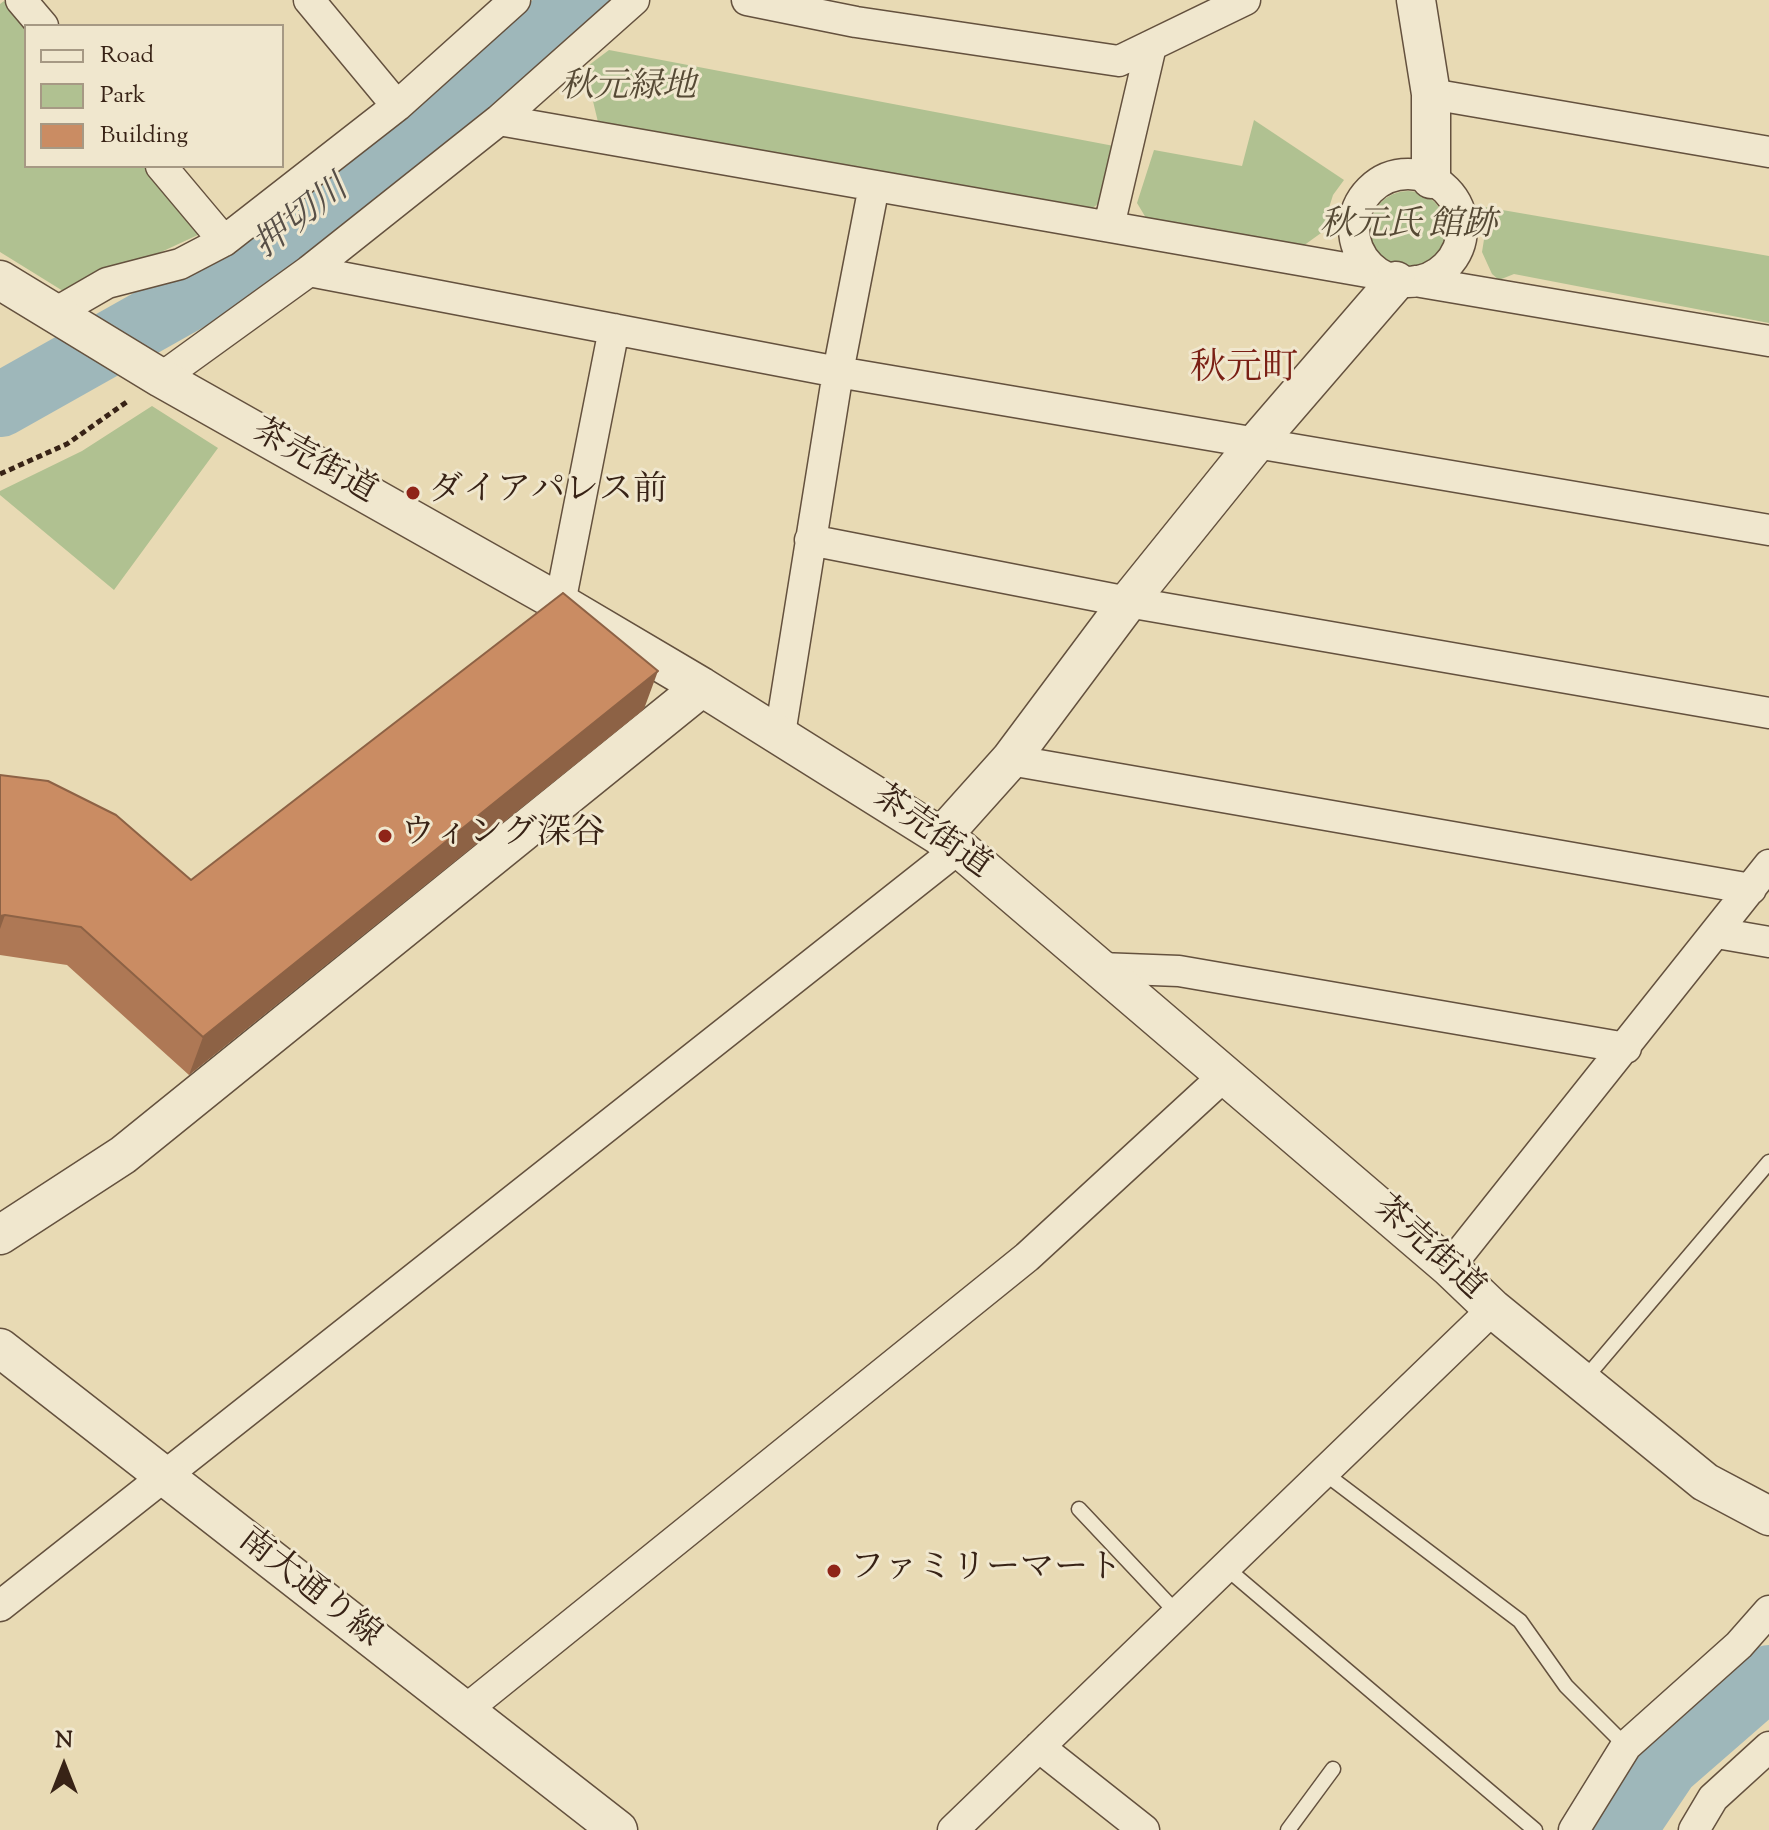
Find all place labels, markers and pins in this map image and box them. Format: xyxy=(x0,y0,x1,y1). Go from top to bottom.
place label: ダイアパレス前 xyxy=(429,473,667,513)
marker: ダイアパレス前 xyxy=(404,484,422,502)
place label: ウィング深谷 xyxy=(401,816,605,856)
marker: ウィング深谷 xyxy=(376,827,394,845)
place label: ファミリーマート xyxy=(850,1551,1122,1591)
marker: ファミリーマート xyxy=(825,1562,843,1580)

